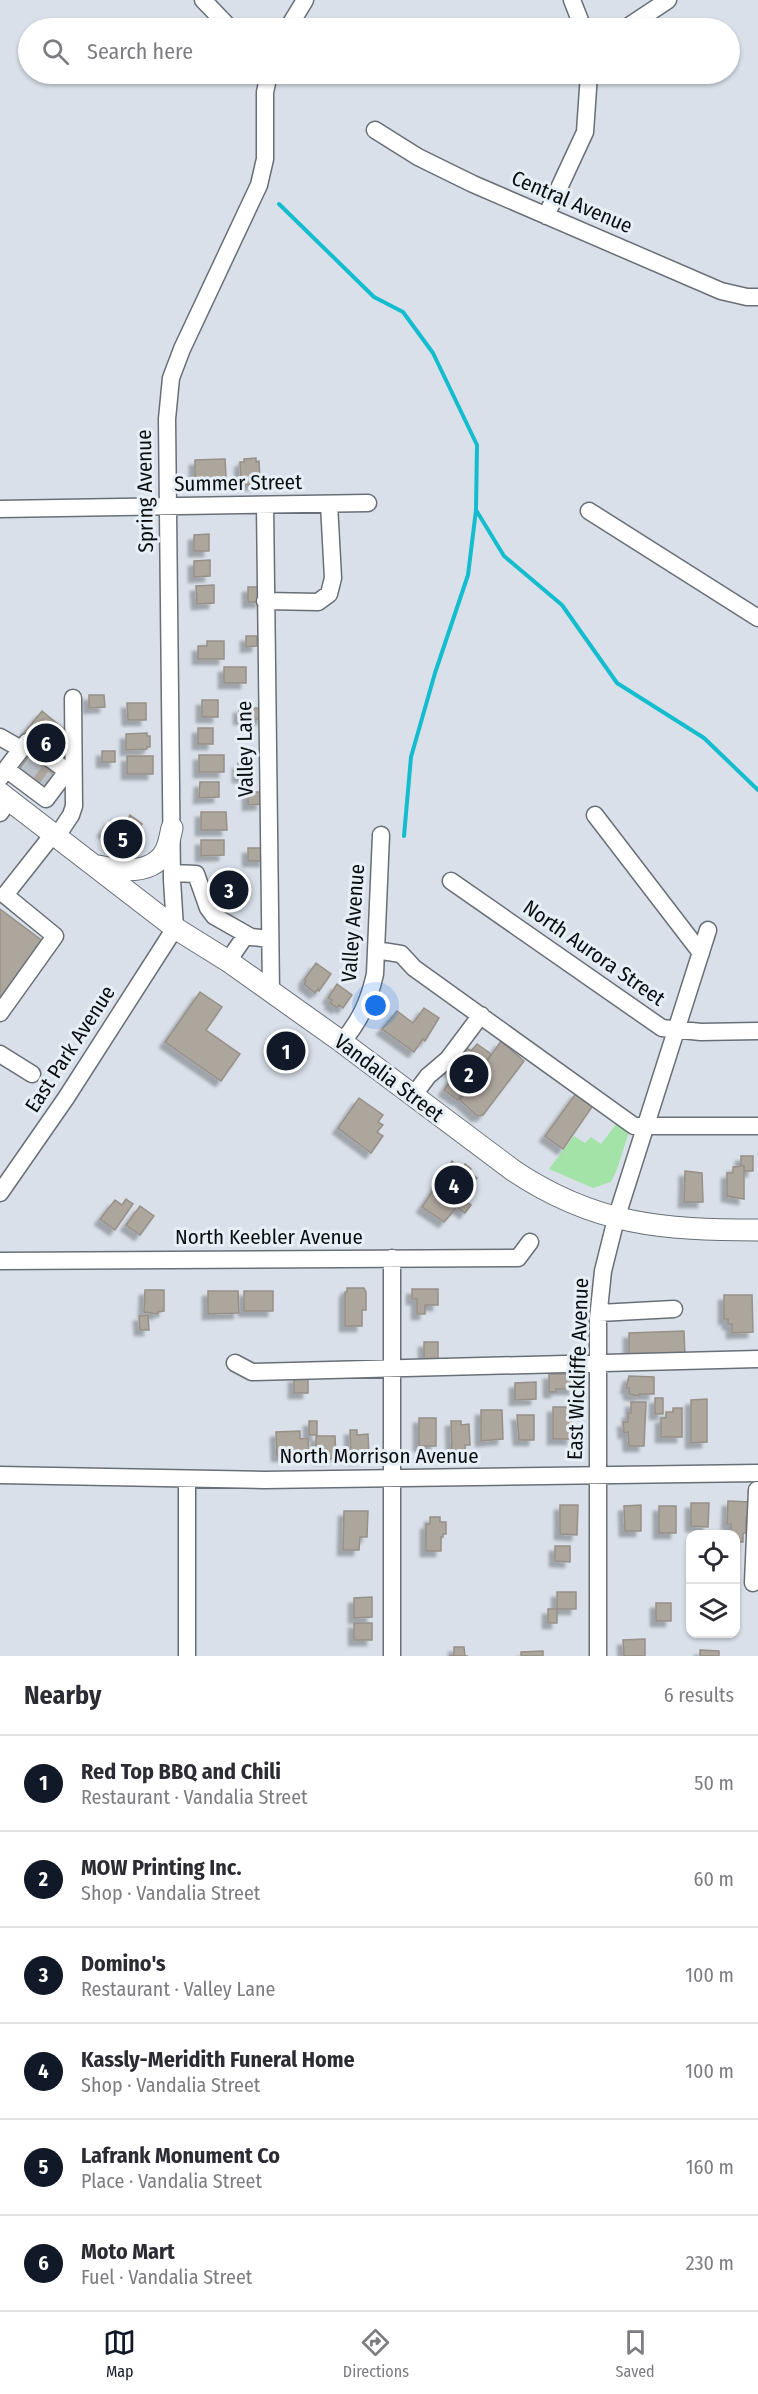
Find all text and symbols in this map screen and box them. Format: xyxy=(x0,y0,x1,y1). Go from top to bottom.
search box xyxy=(18,18,740,84)
icon: search xyxy=(39,35,72,68)
text: Search here xyxy=(87,38,193,65)
street label: Central Avenue xyxy=(508,165,636,239)
street label: Spring Avenue xyxy=(131,429,159,553)
street label: Summer Street xyxy=(174,469,302,497)
street label: Valley Lane xyxy=(231,701,259,797)
pin: 6 xyxy=(26,720,66,766)
pin: 5 xyxy=(104,816,142,862)
street label: Valley Avenue xyxy=(336,863,370,983)
pin: 3 xyxy=(210,868,248,912)
street label: North Aurora Street xyxy=(518,894,670,1012)
street label: East Park Avenue xyxy=(19,981,121,1117)
your location xyxy=(361,991,390,1020)
pin: 1 xyxy=(266,1028,306,1074)
street label: Vandalia Street xyxy=(329,1028,449,1128)
pin: 2 xyxy=(450,1052,488,1096)
pin: 4 xyxy=(434,1162,474,1208)
street label: North Keebler Avenue xyxy=(175,1224,363,1250)
street label: East Wickliffe Avenue xyxy=(562,1278,594,1460)
street label: North Morrison Avenue xyxy=(279,1443,479,1469)
map controls xyxy=(686,1530,740,1638)
button: locate xyxy=(686,1530,740,1584)
button: layers xyxy=(686,1584,740,1638)
text: Nearby xyxy=(24,1680,101,1711)
text: 6 results xyxy=(664,1683,734,1707)
text: Red Top BBQ and Chili xyxy=(81,1758,281,1785)
text: 1 xyxy=(39,1771,48,1795)
text: 50 m xyxy=(694,1771,734,1795)
text: Restaurant · Vandalia Street xyxy=(81,1785,308,1809)
text: MOW Printing Inc. xyxy=(81,1854,242,1881)
text: 2 xyxy=(39,1867,48,1891)
text: 60 m xyxy=(694,1867,734,1891)
text: Shop · Vandalia Street xyxy=(81,1881,260,1905)
text: Domino's xyxy=(81,1950,166,1977)
text: 3 xyxy=(39,1963,48,1987)
text: 100 m xyxy=(685,1963,734,1987)
text: Restaurant · Valley Lane xyxy=(81,1977,275,2001)
text: Kassly-Meridith Funeral Home xyxy=(81,2046,355,2073)
text: 4 xyxy=(38,2059,49,2083)
text: 100 m xyxy=(685,2059,734,2083)
text: Shop · Vandalia Street xyxy=(81,2073,260,2097)
text: Lafrank Monument Co xyxy=(81,2142,280,2169)
text: 5 xyxy=(39,2155,48,2179)
text: 160 m xyxy=(686,2155,734,2179)
text: Place · Vandalia Street xyxy=(81,2169,262,2193)
text: Moto Mart xyxy=(81,2238,175,2265)
text: 6 xyxy=(38,2251,49,2275)
text: 230 m xyxy=(686,2251,734,2275)
text: Fuel · Vandalia Street xyxy=(81,2265,252,2289)
tab: Map xyxy=(103,2326,136,2381)
tab: Directions xyxy=(343,2326,409,2381)
tab: Saved xyxy=(616,2326,655,2381)

